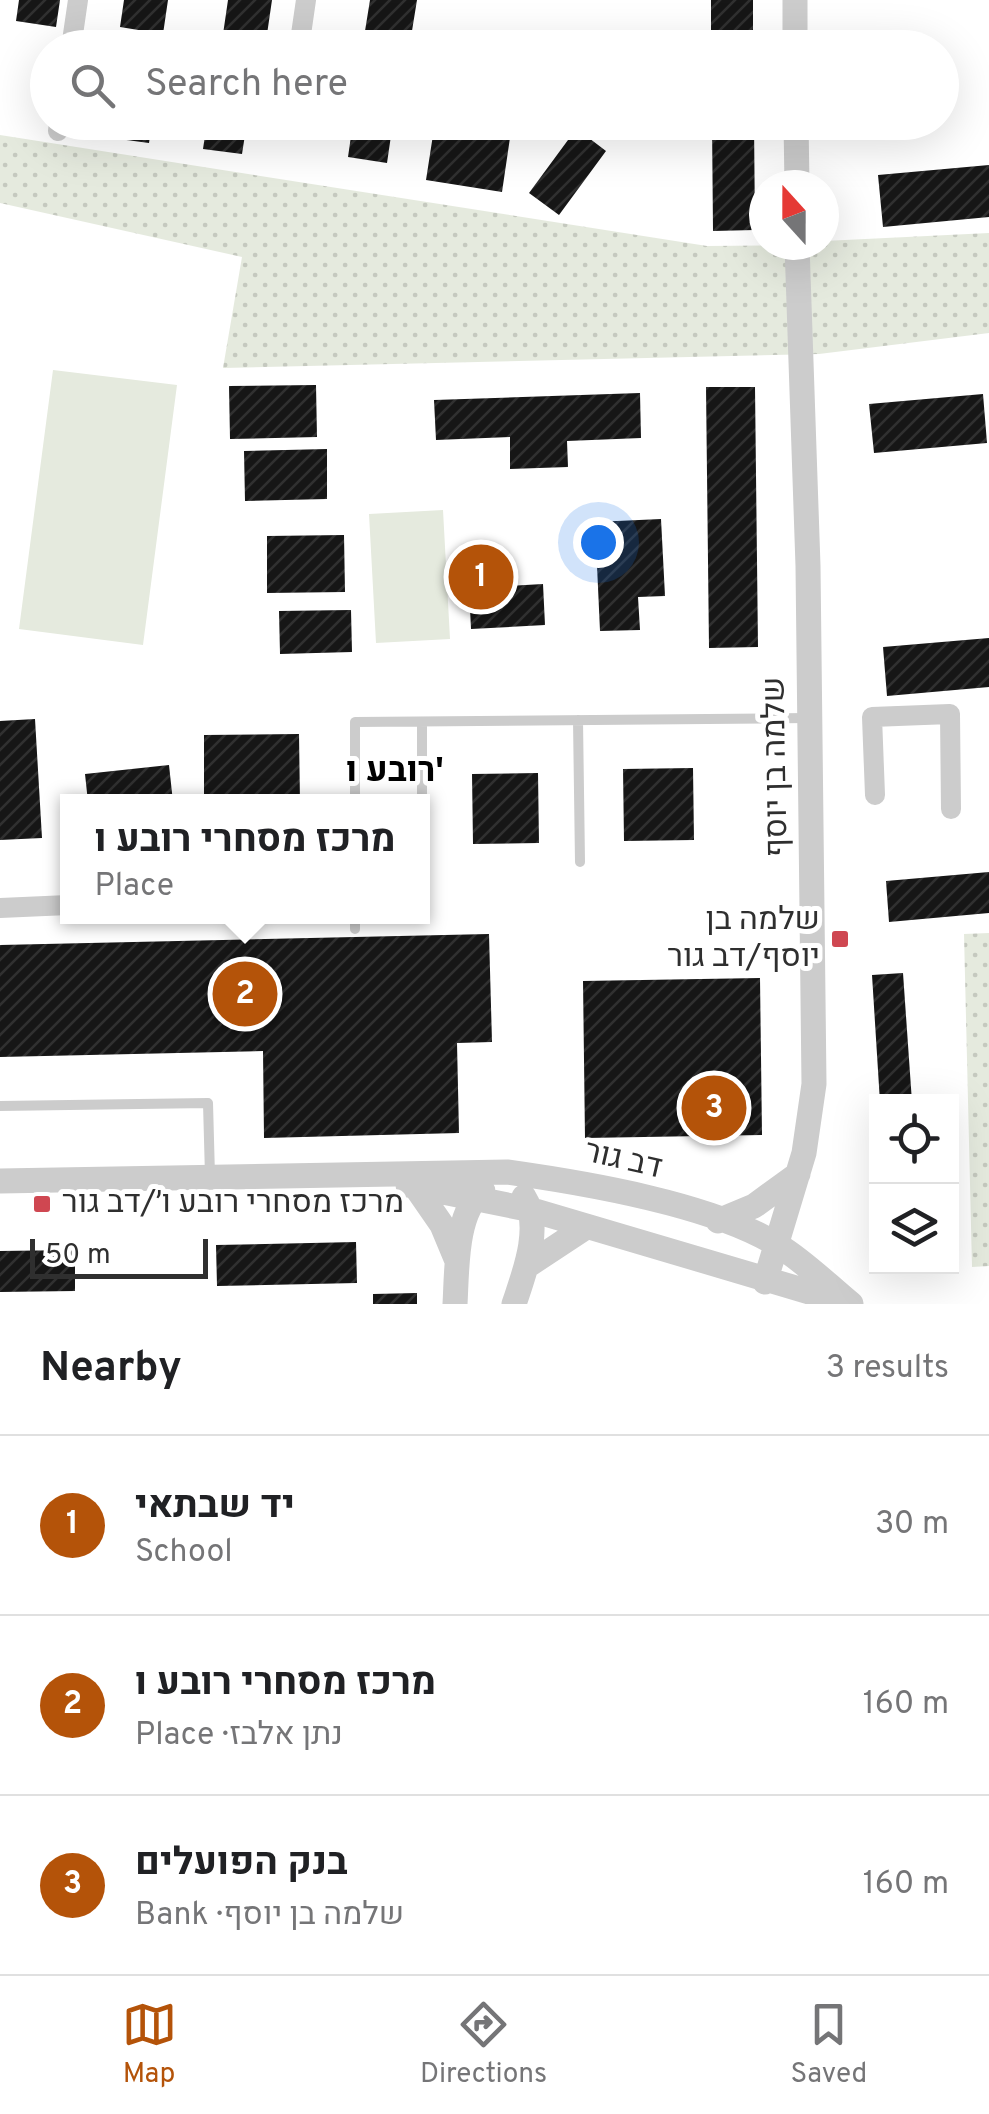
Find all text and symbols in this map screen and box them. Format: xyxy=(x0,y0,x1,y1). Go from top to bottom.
search box xyxy=(30,30,959,140)
icon: search xyxy=(65,58,120,113)
text: Search here xyxy=(145,61,348,110)
north arrow xyxy=(749,170,839,260)
your location xyxy=(573,517,624,568)
pin: 1 xyxy=(448,540,514,614)
street label: שלמה בן יוסף xyxy=(755,676,799,858)
district label: רובע ו' xyxy=(346,750,444,794)
popup xyxy=(60,794,430,924)
text: מרכז מסחרי רובע ו xyxy=(95,817,395,866)
text: Place xyxy=(95,867,174,907)
place label: שלמה בן יוסף/דב גור xyxy=(667,901,820,978)
marker: שלמה בן יוסף/דב גור xyxy=(829,928,851,950)
pin: 2 xyxy=(212,956,278,1032)
pin: 3 xyxy=(682,1070,746,1146)
map controls xyxy=(869,1094,959,1274)
button: locate xyxy=(869,1094,959,1184)
street label: דב גור xyxy=(580,1133,666,1189)
place label: מרכז מסחרי רובע ו׳/דב גור xyxy=(62,1184,404,1224)
button: layers xyxy=(869,1184,959,1274)
marker: מרכז מסחרי רובע ו׳/דב גור xyxy=(31,1193,53,1215)
scale bar xyxy=(30,1234,208,1278)
text: 50 m xyxy=(45,1238,111,1274)
text: Nearby xyxy=(40,1343,182,1396)
text: 3 results xyxy=(826,1349,949,1389)
text: יד שבתאי xyxy=(135,1483,295,1532)
text: 1 xyxy=(66,1505,79,1545)
text: 30 m xyxy=(875,1505,949,1545)
text: School xyxy=(135,1533,233,1573)
text: מרכז מסחרי רובע ו xyxy=(135,1660,436,1709)
text: 2 xyxy=(63,1685,82,1725)
text: 160 m xyxy=(863,1685,949,1725)
text: Place · נתן אלבז xyxy=(135,1716,343,1756)
text: בנק הפועלים xyxy=(135,1840,348,1889)
text: 3 xyxy=(63,1865,82,1905)
text: 160 m xyxy=(863,1865,949,1905)
text: Bank · שלמה בן יוסף xyxy=(135,1896,404,1936)
tab: Map xyxy=(122,1997,177,2093)
tab: Directions xyxy=(420,1997,547,2093)
tab: Saved xyxy=(790,1997,867,2093)

